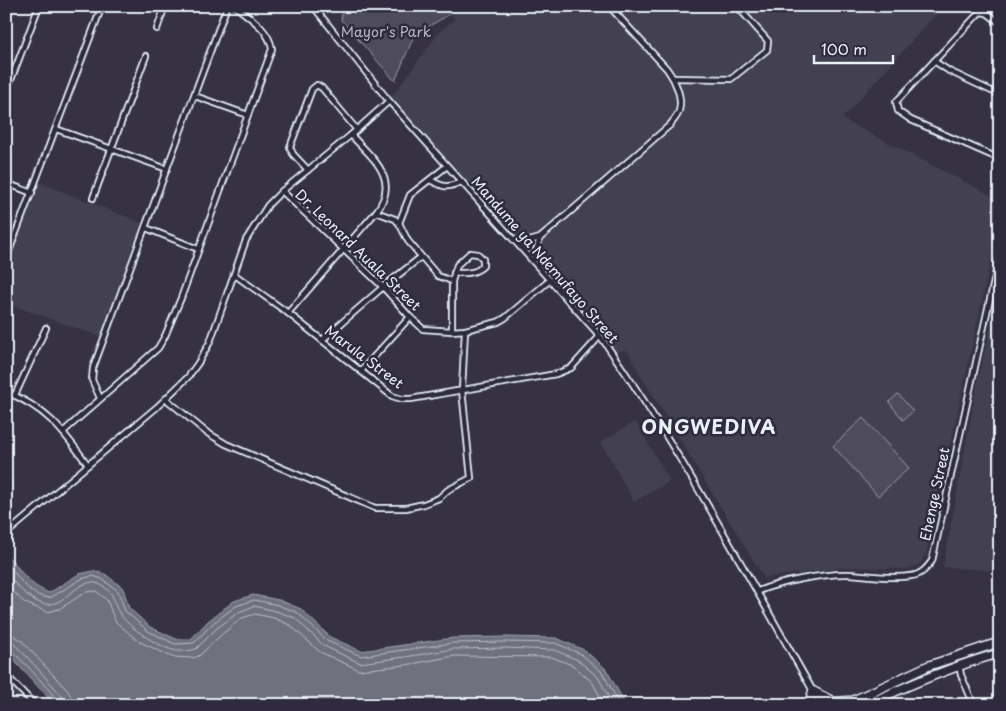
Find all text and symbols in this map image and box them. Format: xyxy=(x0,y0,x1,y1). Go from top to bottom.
park label: Mayor's Park xyxy=(341,21,432,42)
scale bar xyxy=(814,32,892,64)
text: 100 m xyxy=(821,37,867,60)
street label: Mandume ya Ndemufayo Street xyxy=(467,172,624,348)
street label: Dr. Leonard Auala Street xyxy=(291,184,426,316)
street label: Marula Street xyxy=(320,320,408,393)
district label: ONGWEDIVA xyxy=(641,412,777,440)
street label: Ehenge Street xyxy=(914,445,955,542)

